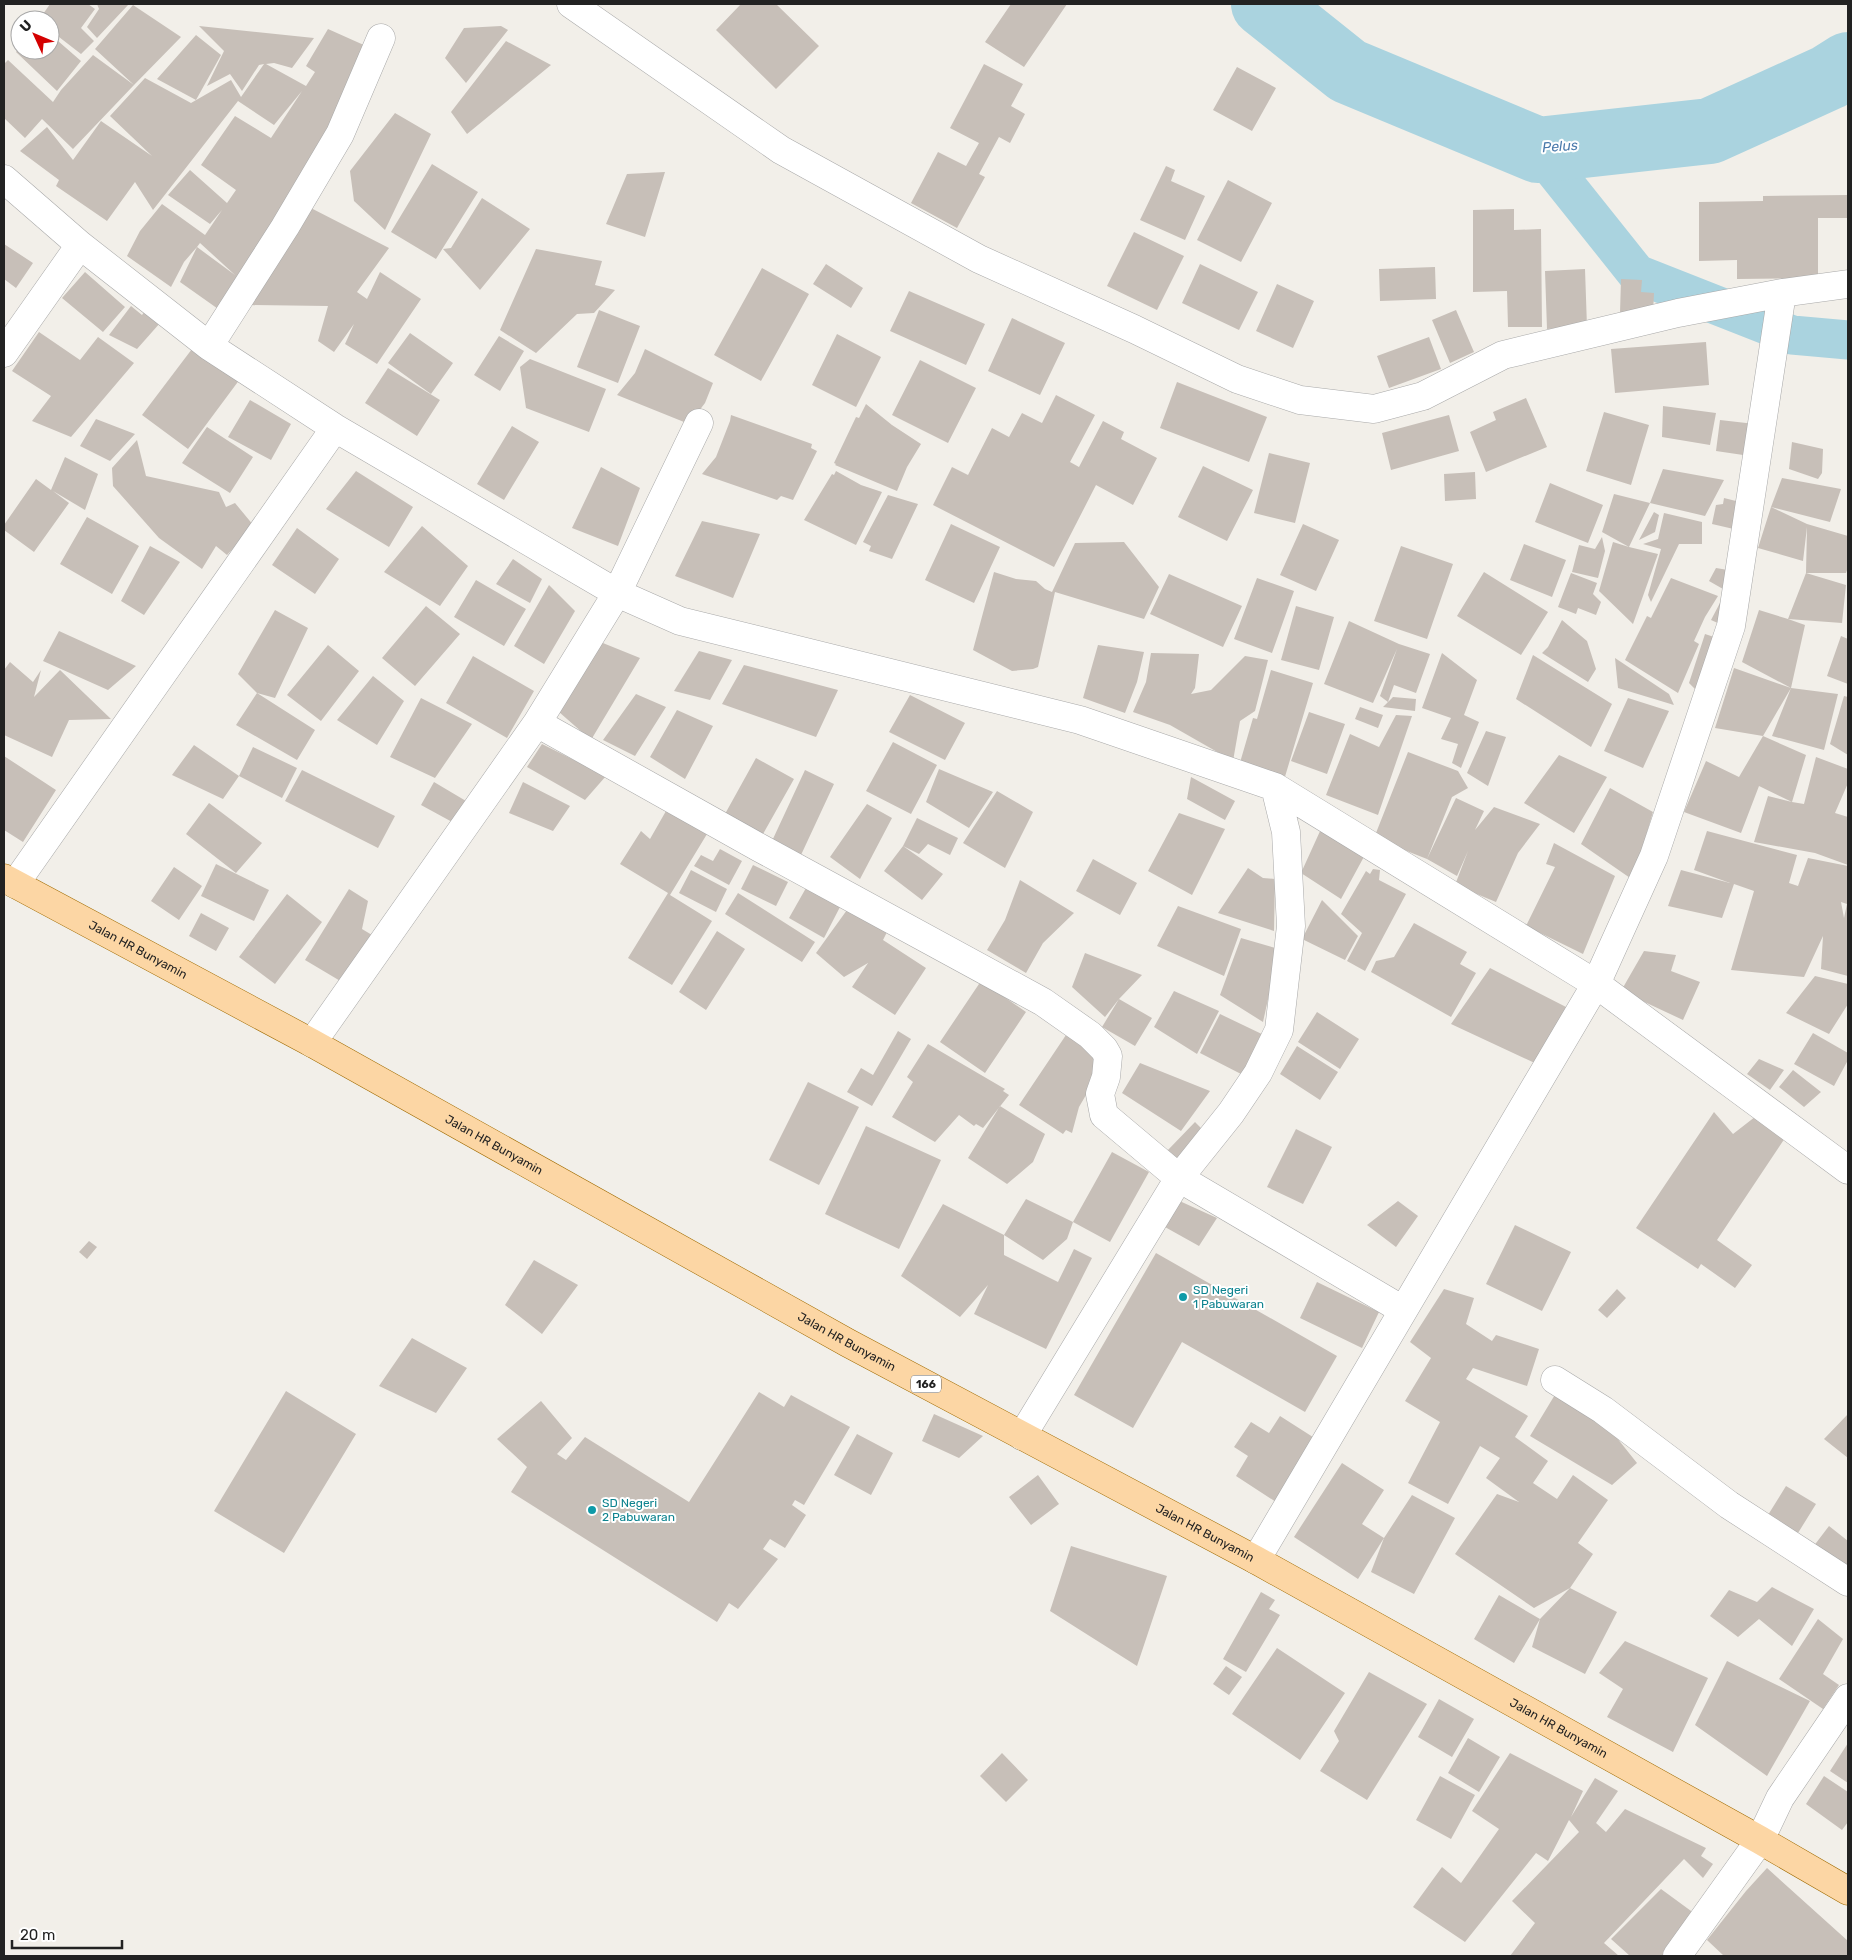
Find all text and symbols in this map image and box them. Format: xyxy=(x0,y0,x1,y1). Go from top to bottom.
north arrow xyxy=(10,10,60,60)
text: U xyxy=(16,17,36,36)
water label: Pelus xyxy=(1542,137,1578,156)
street label: Jalan HR Bunyamin xyxy=(86,918,190,982)
street label: Jalan HR Bunyamin xyxy=(443,1112,545,1178)
place label: SD Negeri 1 Pabuwaran xyxy=(1193,1283,1264,1311)
marker: SD Negeri 1 Pabuwaran xyxy=(1177,1291,1189,1303)
street label: Jalan HR Bunyamin xyxy=(795,1309,898,1374)
road number: 166 xyxy=(911,1376,941,1392)
place label: SD Negeri 2 Pabuwaran xyxy=(602,1496,675,1524)
street label: Jalan HR Bunyamin xyxy=(1153,1501,1257,1565)
marker: SD Negeri 2 Pabuwaran xyxy=(586,1504,598,1516)
street label: Jalan HR Bunyamin xyxy=(1507,1695,1610,1761)
scale bar xyxy=(12,1918,122,1950)
text: 20 m xyxy=(20,1926,55,1944)

